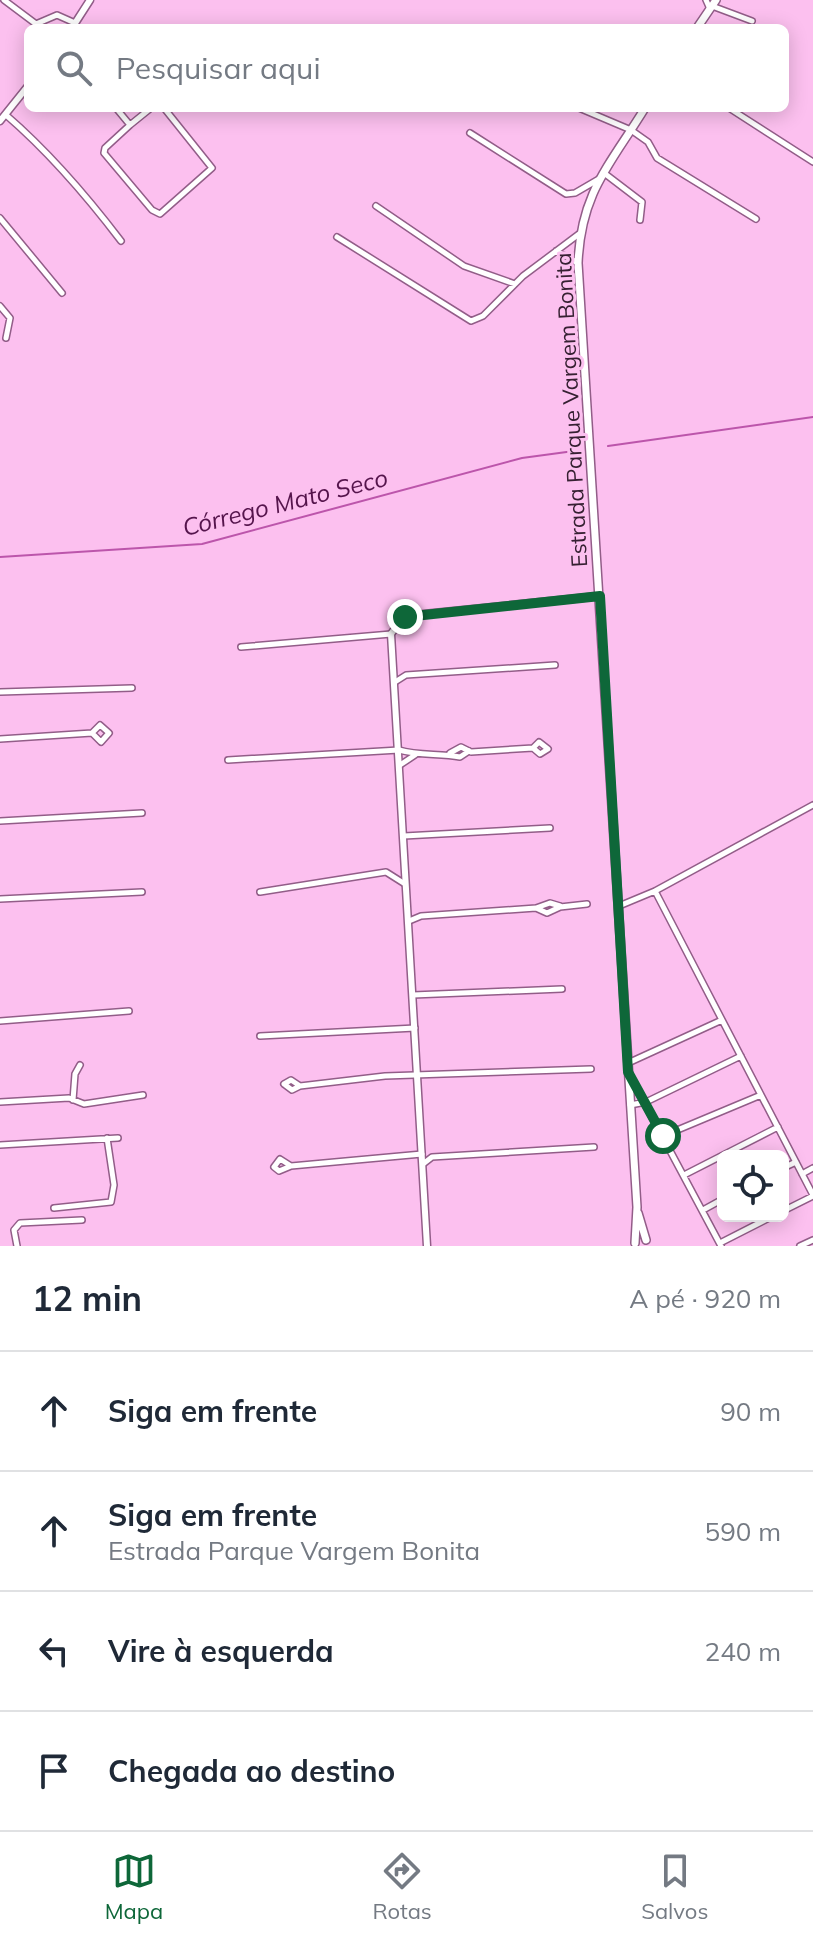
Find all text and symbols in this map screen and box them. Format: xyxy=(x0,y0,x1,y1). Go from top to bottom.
search box xyxy=(24,24,789,112)
icon: search xyxy=(52,46,96,90)
text: Pesquisar aqui xyxy=(116,49,321,87)
street label: Estrada Parque Vargem Bonita xyxy=(549,252,593,568)
water label: Córrego Mato Seco xyxy=(179,462,391,542)
route end xyxy=(387,599,423,635)
route start xyxy=(645,1118,681,1154)
map controls xyxy=(717,1150,789,1222)
button: locate xyxy=(717,1150,789,1222)
text: 12 min xyxy=(32,1277,142,1320)
text: A pé · 920 m xyxy=(629,1282,781,1315)
icon: ahead xyxy=(32,1389,76,1433)
text: Siga em frente xyxy=(108,1392,317,1430)
text: 90 m xyxy=(720,1395,781,1428)
text: Siga em frente xyxy=(108,1496,317,1534)
icon: ahead xyxy=(32,1509,76,1553)
text: 590 m xyxy=(705,1515,781,1548)
text: Estrada Parque Vargem Bonita xyxy=(108,1534,480,1567)
icon: left xyxy=(32,1629,76,1673)
text: Vire à esquerda xyxy=(108,1632,334,1670)
text: 240 m xyxy=(705,1635,781,1668)
icon: arrive xyxy=(32,1749,76,1793)
text: Chegada ao destino xyxy=(108,1752,395,1790)
tab: Mapa xyxy=(105,1849,163,1925)
tab: Rotas xyxy=(373,1849,432,1925)
tab: Salvos xyxy=(641,1849,708,1925)

